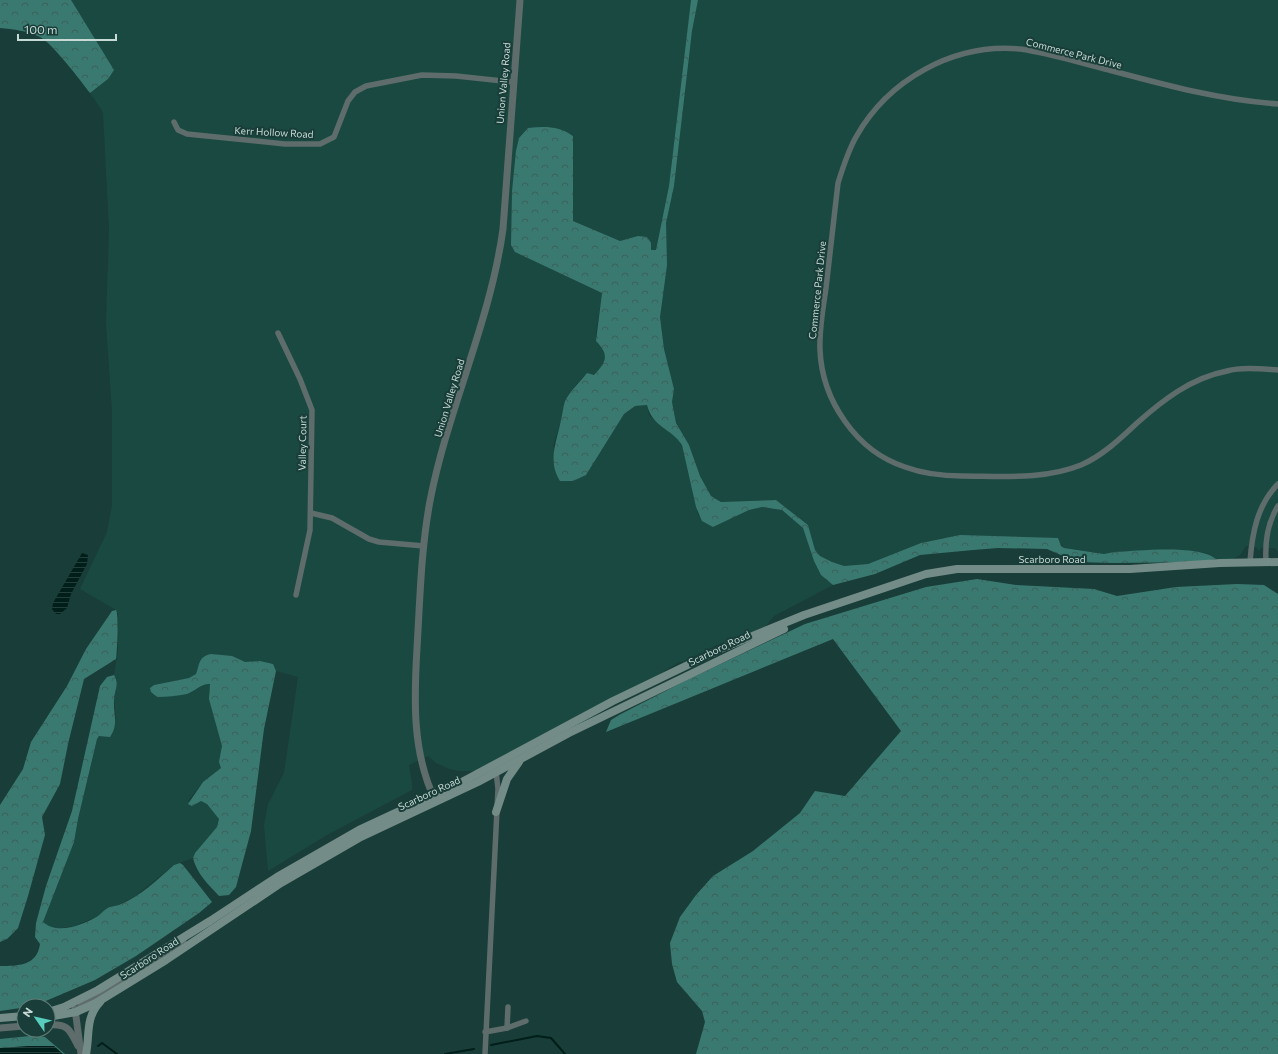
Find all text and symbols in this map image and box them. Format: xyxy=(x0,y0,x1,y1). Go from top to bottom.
scale bar xyxy=(18,16,116,42)
text: 100 m xyxy=(24,22,58,36)
street label: Commerce Park Drive xyxy=(1025,35,1123,71)
street label: Union Valley Road xyxy=(493,42,513,124)
street label: Kerr Hollow Road xyxy=(234,124,314,140)
street label: Commerce Park Drive xyxy=(806,240,828,340)
street label: Union Valley Road xyxy=(431,357,467,439)
street label: Valley Court xyxy=(296,415,308,471)
street label: Scarboro Road xyxy=(1019,553,1086,565)
street label: Scarboro Road xyxy=(686,628,752,668)
street label: Scarboro Road xyxy=(396,773,462,813)
street label: Scarboro Road xyxy=(118,935,181,981)
north arrow xyxy=(16,998,56,1038)
text: N xyxy=(20,1005,35,1019)

